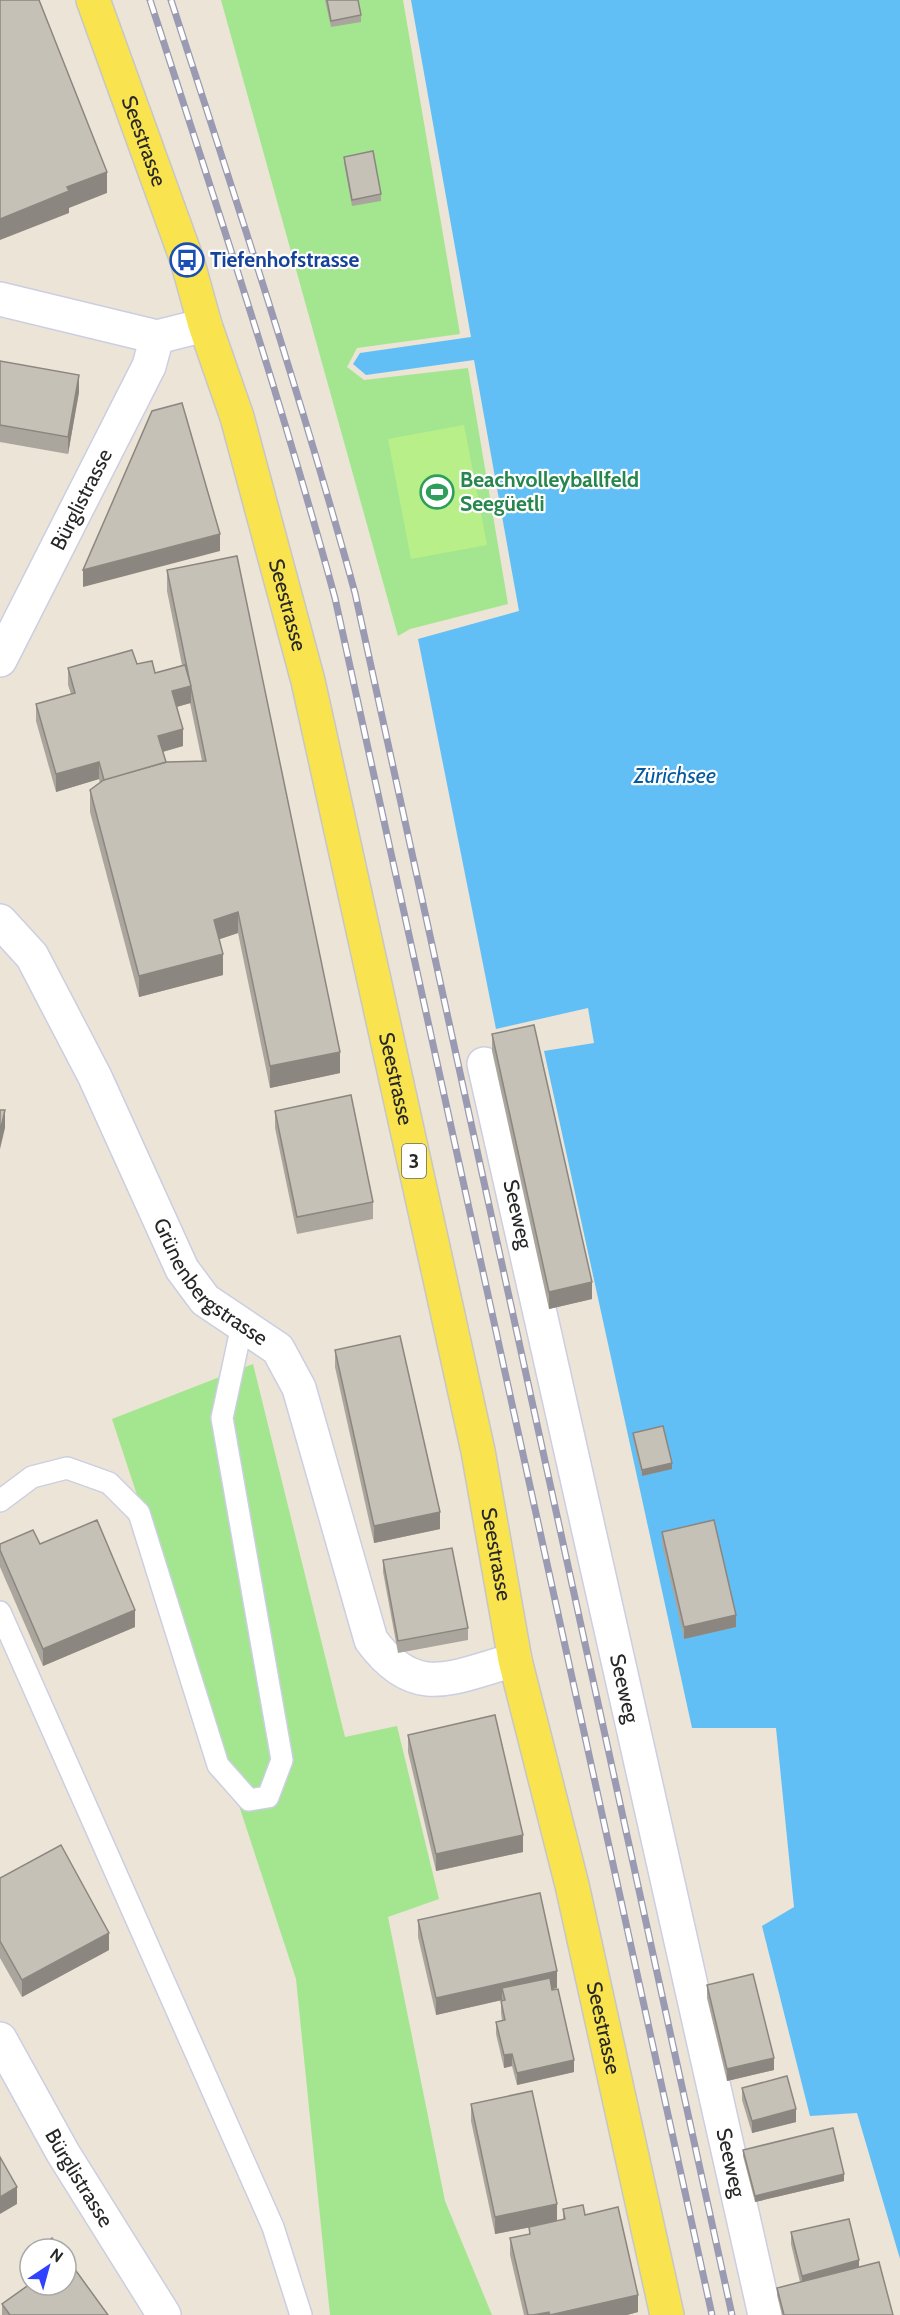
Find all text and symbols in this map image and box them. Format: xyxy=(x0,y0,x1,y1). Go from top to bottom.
street label: Seestrasse xyxy=(117,92,172,190)
bus stop icon: Tiefenhofstrasse xyxy=(169,242,205,278)
place label: Tiefenhofstrasse xyxy=(210,247,359,272)
street label: Bürglistrasse xyxy=(45,444,117,554)
place label: Beachvolleyballfeld Seegüetli xyxy=(460,467,639,516)
sports icon: Beachvolleyballfeld Seegüetli xyxy=(419,474,455,510)
street label: Seestrasse xyxy=(264,556,312,654)
water label: Zürichsee xyxy=(633,762,716,789)
street label: Seestrasse xyxy=(374,1030,419,1128)
road number: 3 xyxy=(402,1144,426,1178)
street label: Seeweg xyxy=(498,1177,538,1252)
street label: Grünenbergstrasse xyxy=(149,1214,273,1351)
street label: Seestrasse xyxy=(476,1505,517,1603)
street label: Seeweg xyxy=(605,1651,645,1726)
street label: Seestrasse xyxy=(582,1979,627,2077)
street label: Bürglistrasse xyxy=(40,2124,119,2232)
street label: Seeweg xyxy=(711,2126,751,2200)
north arrow xyxy=(18,2237,78,2297)
text: N xyxy=(46,2244,67,2266)

